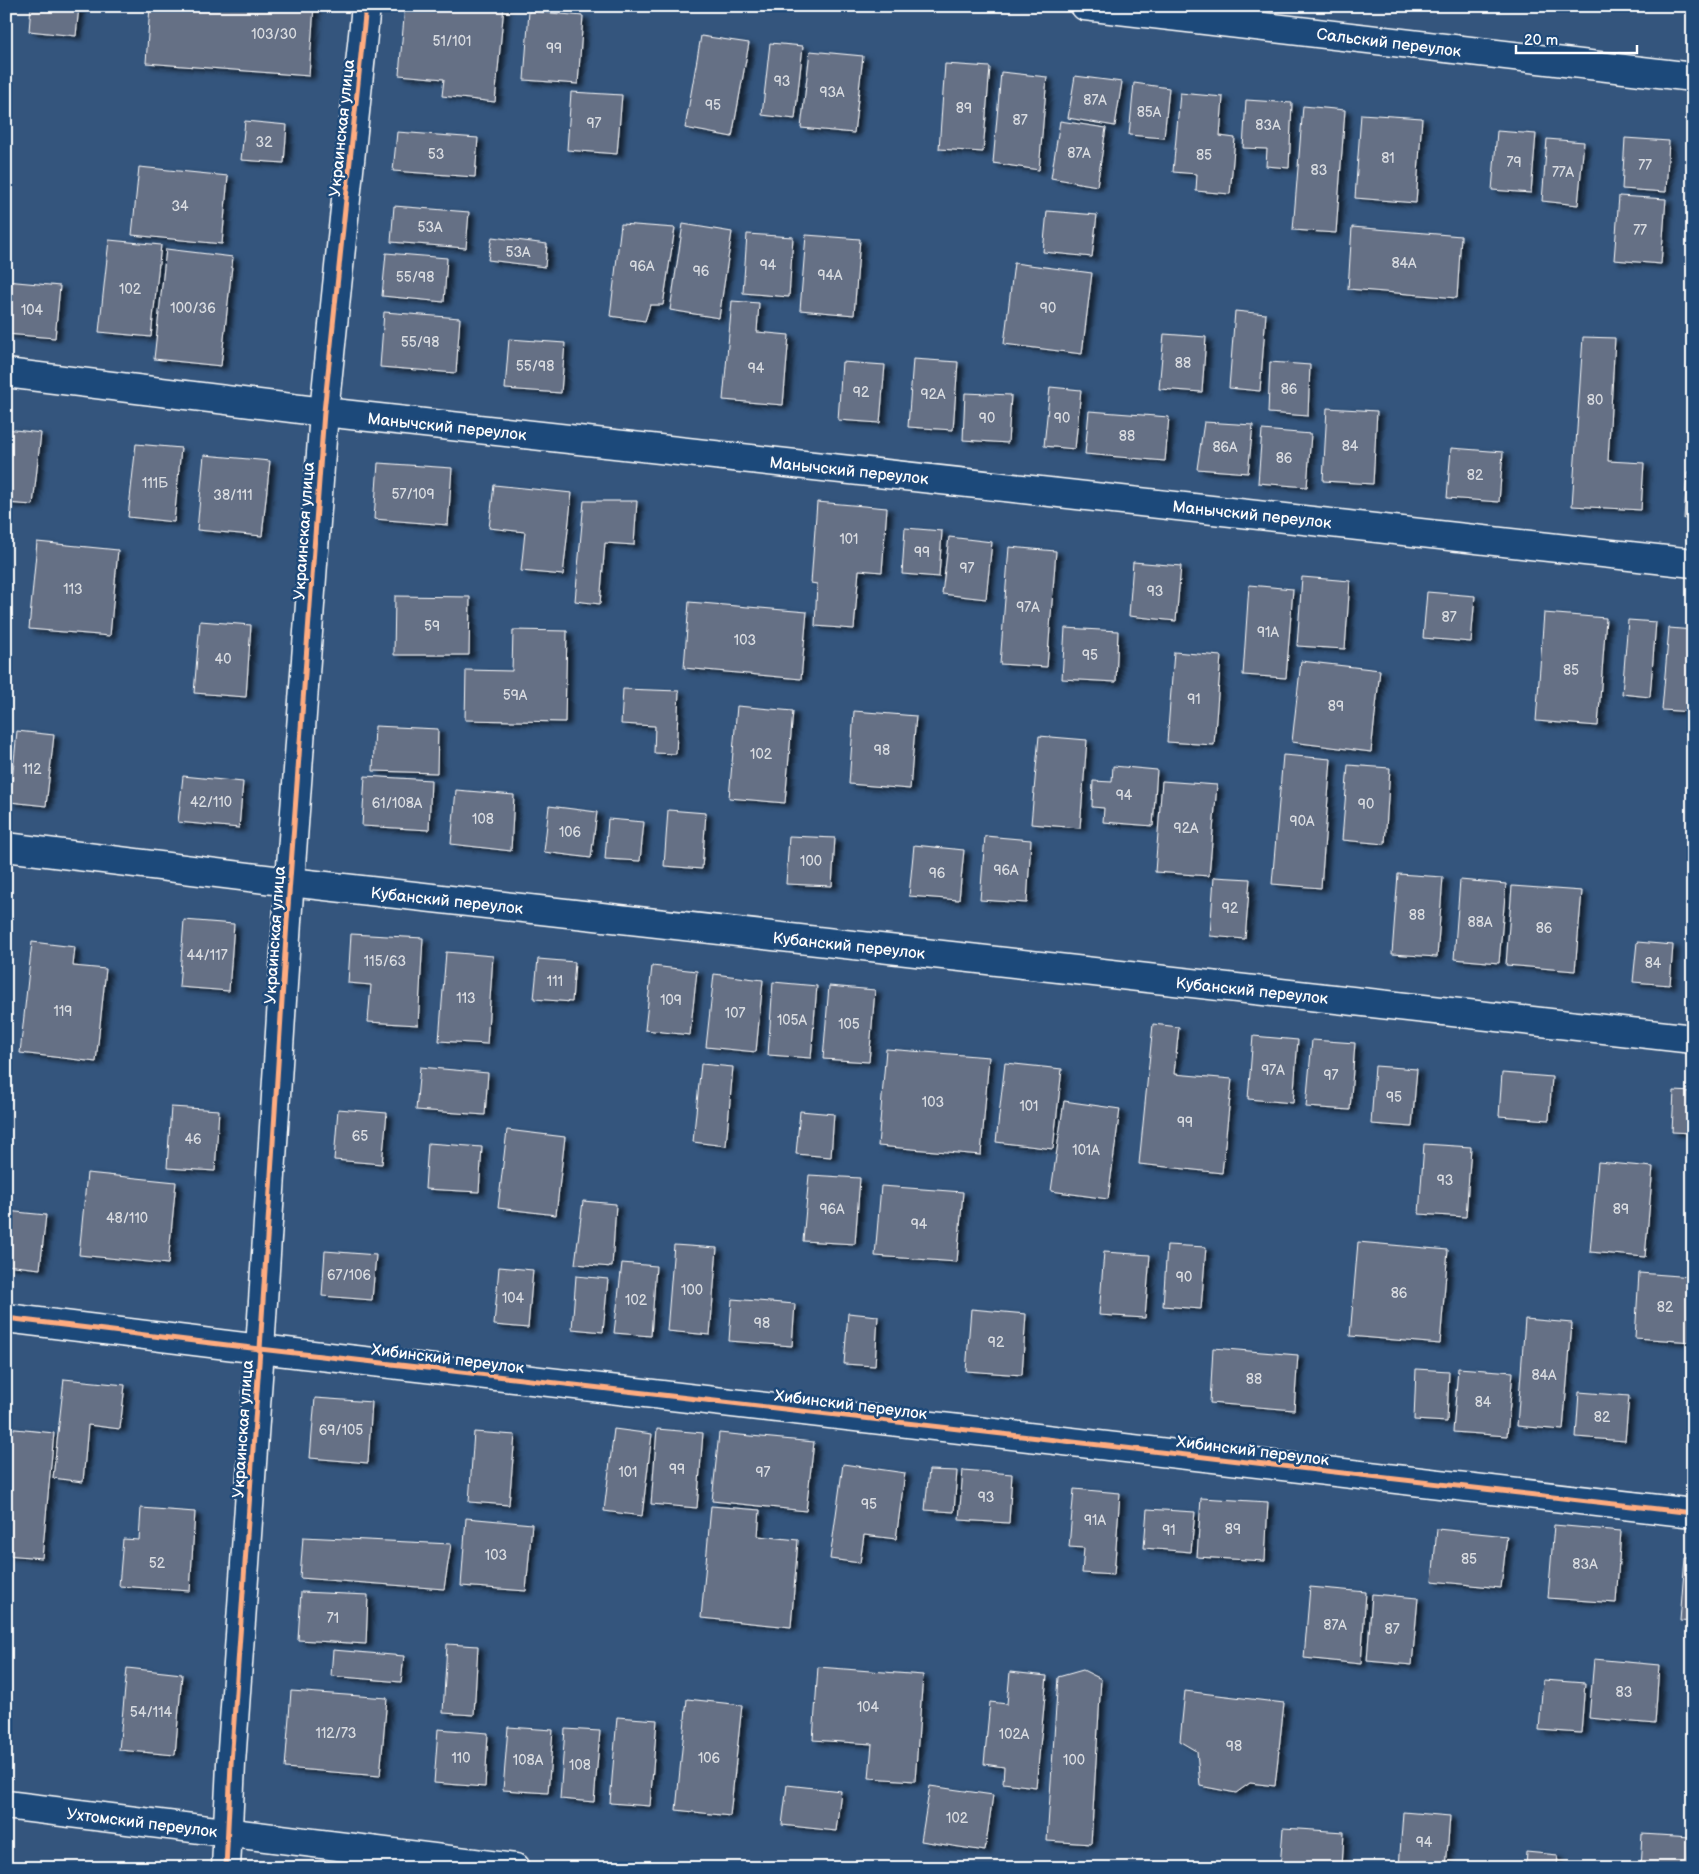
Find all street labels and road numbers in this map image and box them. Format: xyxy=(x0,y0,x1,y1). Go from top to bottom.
street label: Сальский переулок xyxy=(1315,25,1463,62)
street label: Украинская улица xyxy=(326,58,359,198)
street label: Манычский переулок xyxy=(366,410,528,445)
street label: Манычский переулок xyxy=(768,454,930,489)
street label: Украинская улица xyxy=(290,461,319,601)
street label: Манычский переулок xyxy=(1171,498,1333,533)
street label: Украинская улица xyxy=(261,865,290,1005)
street label: Кубанский переулок xyxy=(370,884,524,919)
street label: Кубанский переулок xyxy=(772,929,926,964)
street label: Кубанский переулок xyxy=(1175,974,1329,1009)
street label: Хибинский переулок xyxy=(370,1341,526,1378)
street label: Украинская улица xyxy=(229,1359,258,1499)
street label: Хибинский переулок xyxy=(773,1387,929,1424)
street label: Хибинский переулок xyxy=(1175,1433,1331,1470)
street label: Ухтомский переулок xyxy=(65,1805,219,1842)

